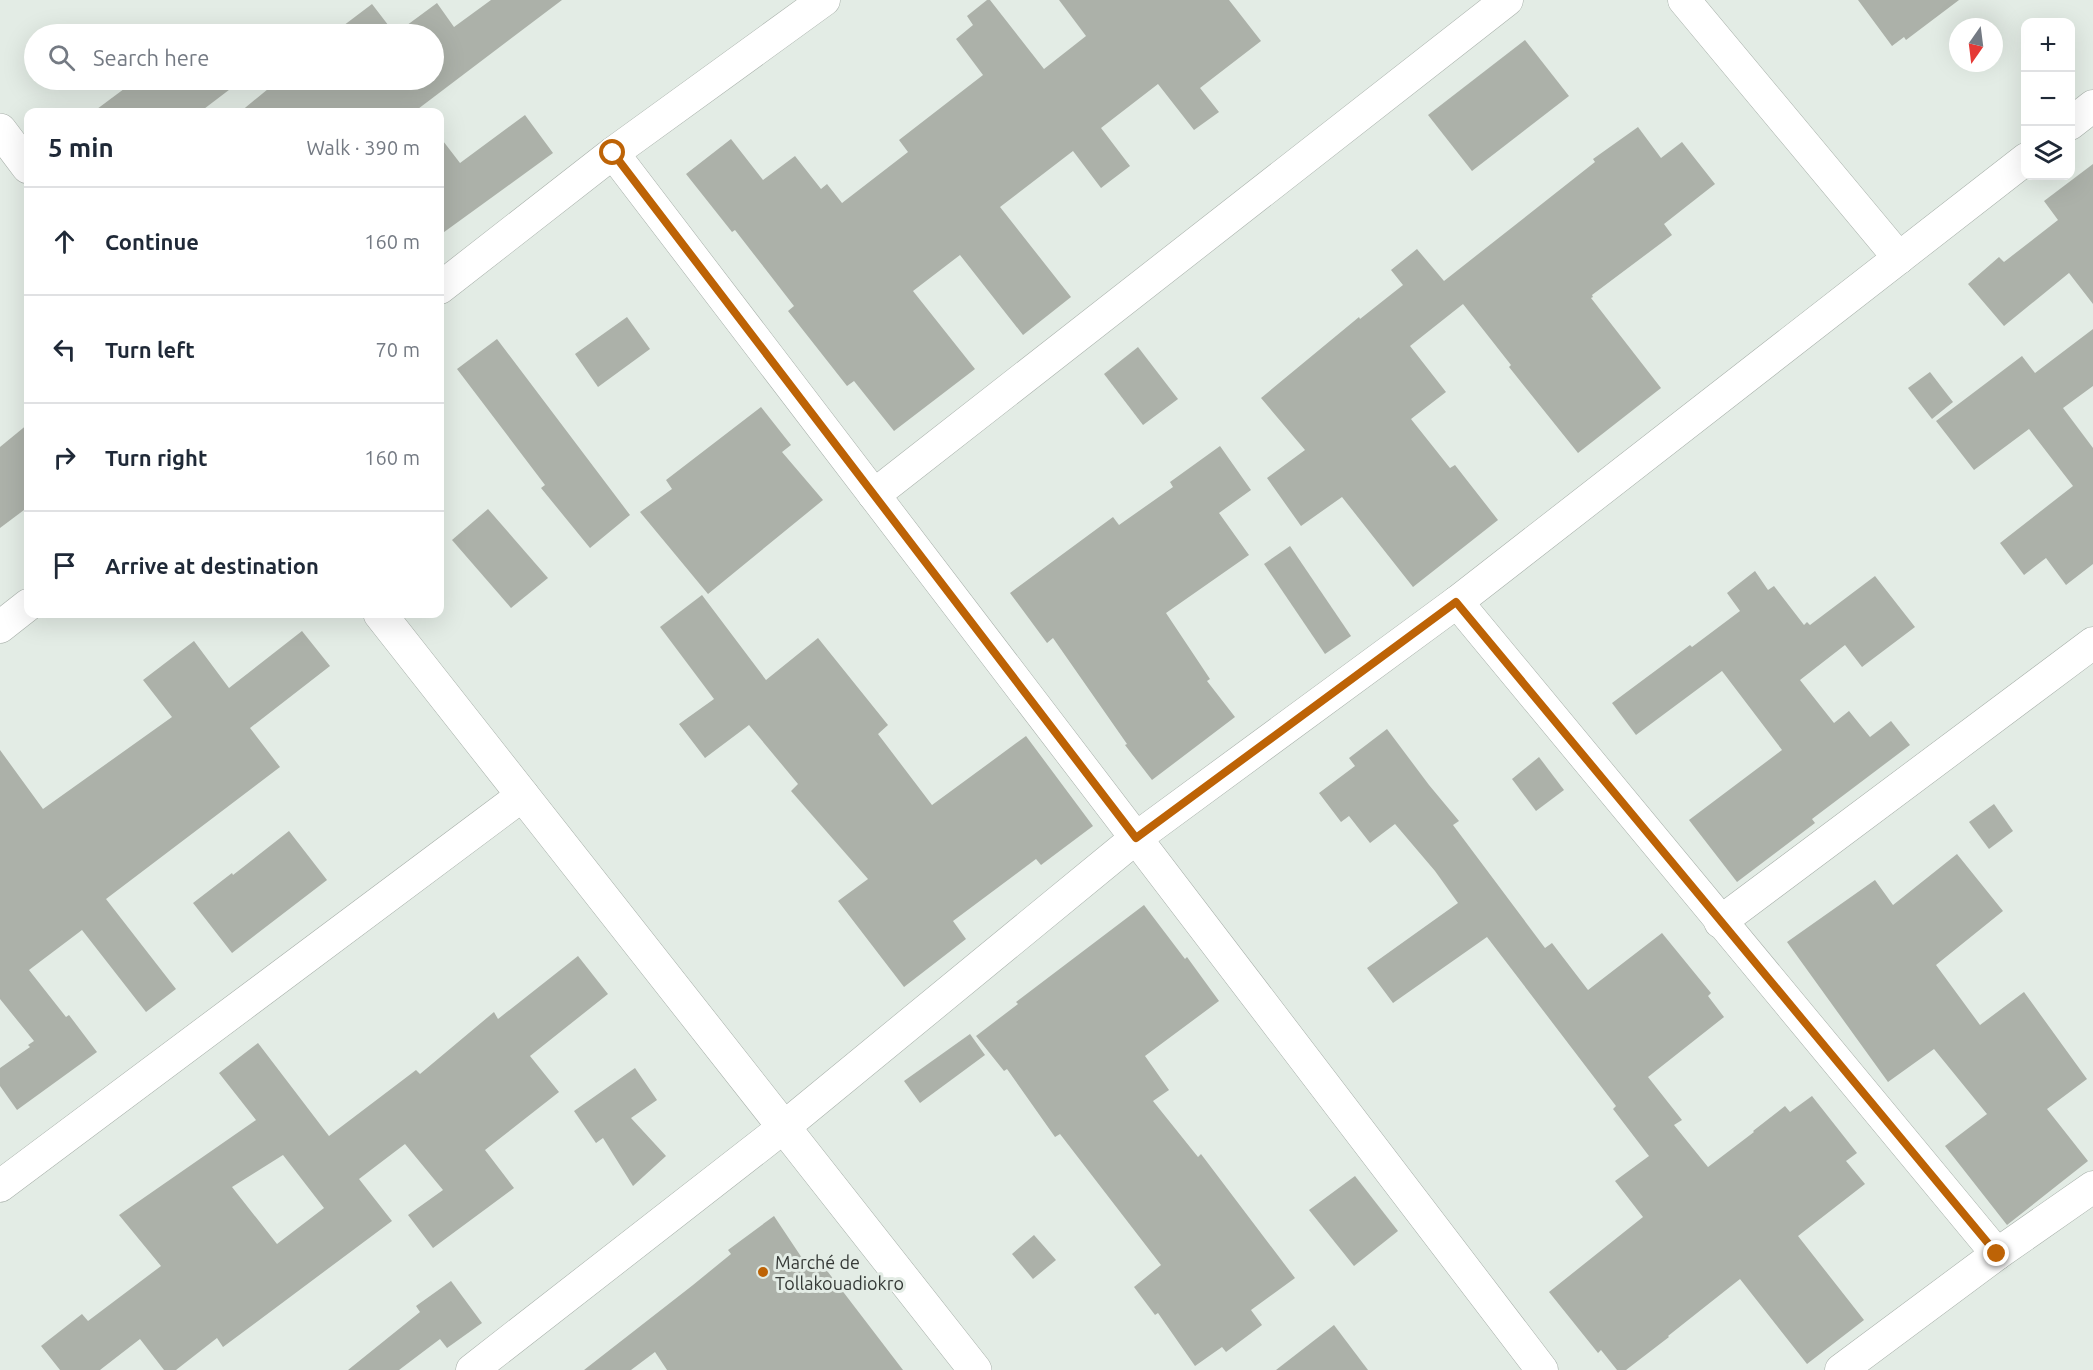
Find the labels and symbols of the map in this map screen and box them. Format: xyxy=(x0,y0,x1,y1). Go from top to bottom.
north arrow xyxy=(1949,18,2003,72)
route start xyxy=(599,139,625,165)
route end xyxy=(1983,1240,2009,1266)
place label: Marché de Tollakouadiokro xyxy=(775,1252,904,1293)
marker: Marché de Tollakouadiokro xyxy=(756,1265,770,1279)

